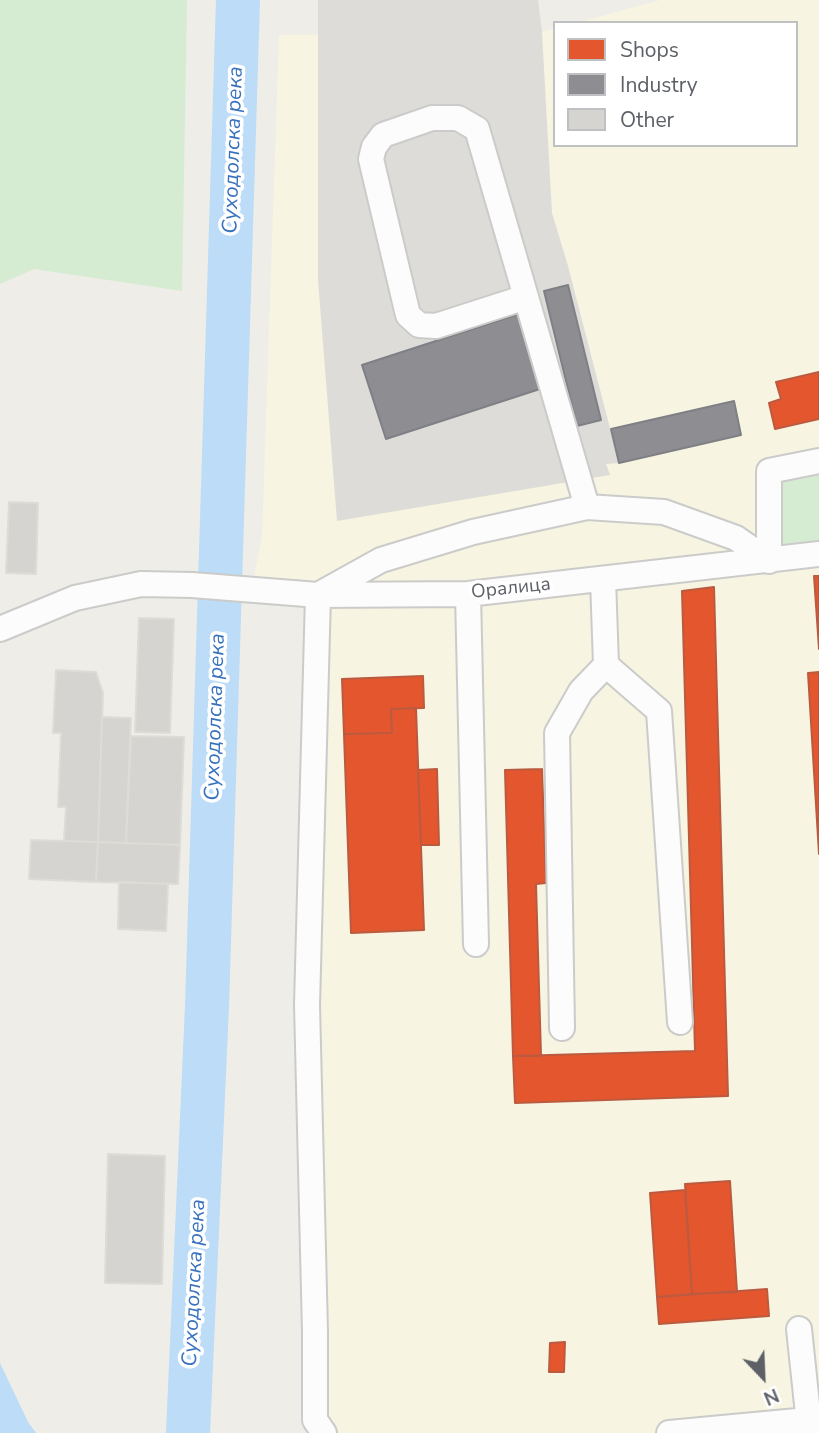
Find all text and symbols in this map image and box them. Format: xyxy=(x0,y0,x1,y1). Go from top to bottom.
legend xyxy=(553,21,798,147)
text: Shops xyxy=(620,36,679,64)
water label: Суходолска река xyxy=(218,66,250,234)
text: Industry xyxy=(620,71,698,99)
text: Other xyxy=(620,106,674,134)
street label: Оралица xyxy=(470,573,552,605)
water label: Суходолска река xyxy=(200,633,232,801)
water label: Суходолска река xyxy=(178,1199,212,1367)
north arrow xyxy=(728,1342,798,1412)
text: N xyxy=(760,1382,783,1411)

